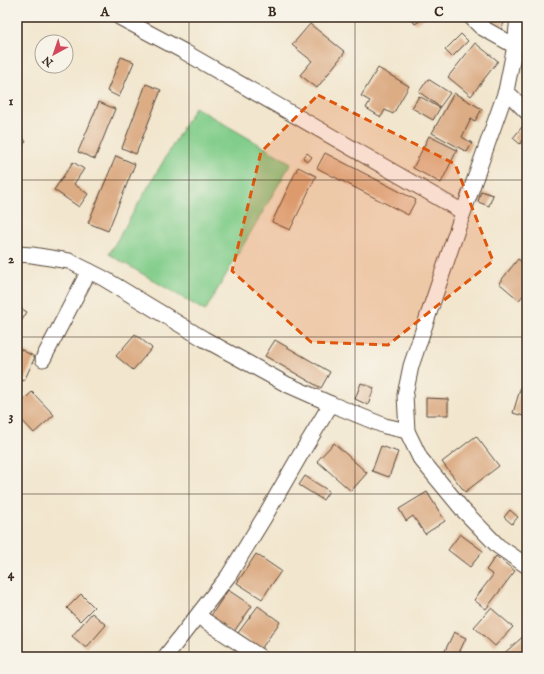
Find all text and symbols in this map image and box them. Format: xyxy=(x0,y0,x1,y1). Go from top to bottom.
text: A xyxy=(100,4,111,21)
text: B xyxy=(268,4,277,21)
text: C xyxy=(434,4,444,21)
north arrow xyxy=(34,34,74,74)
text: N xyxy=(40,52,57,70)
text: 1 xyxy=(9,93,14,110)
text: 2 xyxy=(8,251,14,268)
text: 3 xyxy=(9,408,14,425)
text: 4 xyxy=(8,566,15,583)

